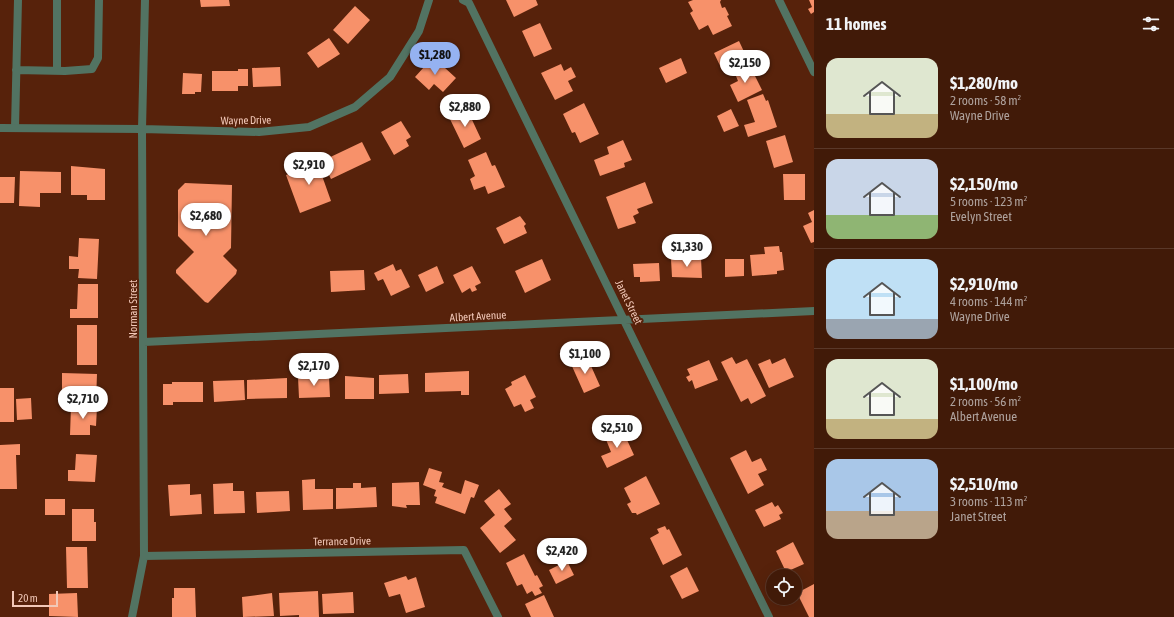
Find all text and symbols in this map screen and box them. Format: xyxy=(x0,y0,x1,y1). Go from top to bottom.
icon: filters xyxy=(1140,13,1162,35)
text: 11 homes xyxy=(826,14,887,34)
pin: $1,280 xyxy=(402,42,468,76)
text: $1,280 xyxy=(419,47,451,62)
pin: $2,150 xyxy=(712,50,778,84)
text: $2,150 xyxy=(729,55,761,70)
text: $1,280/mo xyxy=(950,73,1018,93)
icon: home xyxy=(858,74,906,122)
text: 2 rooms · 58 m² xyxy=(950,93,1021,108)
pin: $2,880 xyxy=(432,94,498,128)
text: $2,880 xyxy=(449,99,481,114)
text: Wayne Drive xyxy=(950,108,1010,123)
street label: Wayne Drive xyxy=(221,114,271,126)
pin: $2,910 xyxy=(276,152,342,186)
text: $2,910 xyxy=(293,157,325,172)
text: $2,150/mo xyxy=(950,174,1018,194)
icon: home xyxy=(858,175,906,223)
text: 5 rooms · 123 m² xyxy=(950,194,1027,209)
pin: $2,680 xyxy=(173,203,239,237)
text: $2,680 xyxy=(190,208,222,223)
text: Evelyn Street xyxy=(950,209,1012,224)
pin: $1,330 xyxy=(654,234,720,268)
text: $1,330 xyxy=(671,239,703,254)
text: $2,910/mo xyxy=(950,274,1018,294)
icon: home xyxy=(858,275,906,323)
street label: Janet Street xyxy=(613,278,645,326)
street label: Norman Street xyxy=(127,280,139,338)
text: 4 rooms · 144 m² xyxy=(950,294,1027,309)
street label: Albert Avenue xyxy=(449,309,507,323)
text: Wayne Drive xyxy=(950,309,1010,324)
pin: $1,100 xyxy=(552,341,618,375)
text: $1,100 xyxy=(569,346,601,361)
pin: $2,170 xyxy=(281,353,347,387)
text: $2,170 xyxy=(298,358,330,373)
text: $1,100/mo xyxy=(950,374,1018,394)
icon: home xyxy=(858,375,906,423)
pin: $2,710 xyxy=(50,386,116,420)
text: $2,710 xyxy=(67,391,99,406)
text: 2 rooms · 56 m² xyxy=(950,394,1021,409)
text: Albert Avenue xyxy=(950,409,1017,424)
pin: $2,510 xyxy=(584,415,650,449)
text: $2,510 xyxy=(601,420,633,435)
text: $2,510/mo xyxy=(950,474,1018,494)
icon: home xyxy=(858,475,906,523)
text: 3 rooms · 113 m² xyxy=(950,494,1027,509)
text: Janet Street xyxy=(950,509,1006,524)
street label: Terrance Drive xyxy=(313,534,371,548)
pin: $2,420 xyxy=(529,538,595,572)
text: $2,420 xyxy=(546,543,578,558)
map controls xyxy=(766,569,802,605)
button: locate xyxy=(766,569,802,605)
scale bar xyxy=(12,589,58,608)
text: 20 m xyxy=(18,592,38,604)

